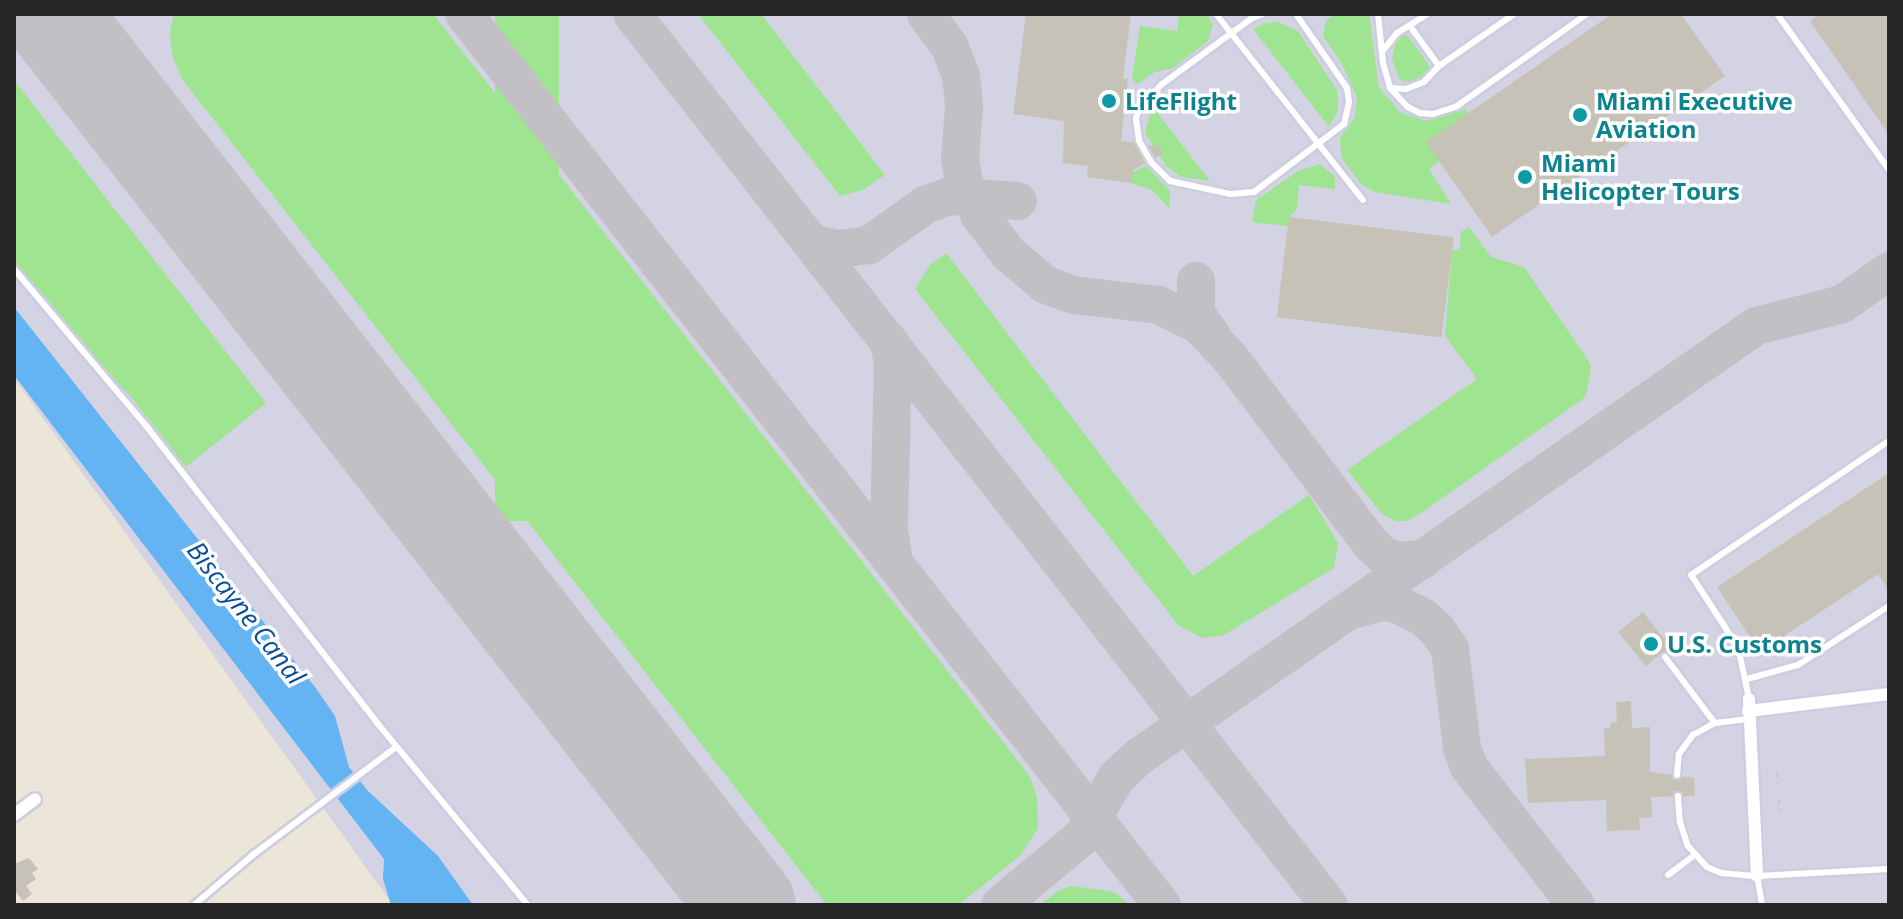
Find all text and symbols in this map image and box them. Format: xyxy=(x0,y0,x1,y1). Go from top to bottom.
place label: LifeFlight xyxy=(1125,87,1237,115)
place label: Miami Executive Aviation xyxy=(1596,87,1793,143)
marker: LifeFlight xyxy=(1100,92,1118,110)
marker: Miami Executive Aviation xyxy=(1571,106,1589,124)
place label: Miami Helicopter Tours xyxy=(1541,149,1740,205)
marker: Miami Helicopter Tours xyxy=(1516,168,1534,186)
water label: Biscayne Canal xyxy=(181,535,311,691)
place label: U.S. Customs xyxy=(1667,630,1822,658)
marker: U.S. Customs xyxy=(1642,635,1660,653)

